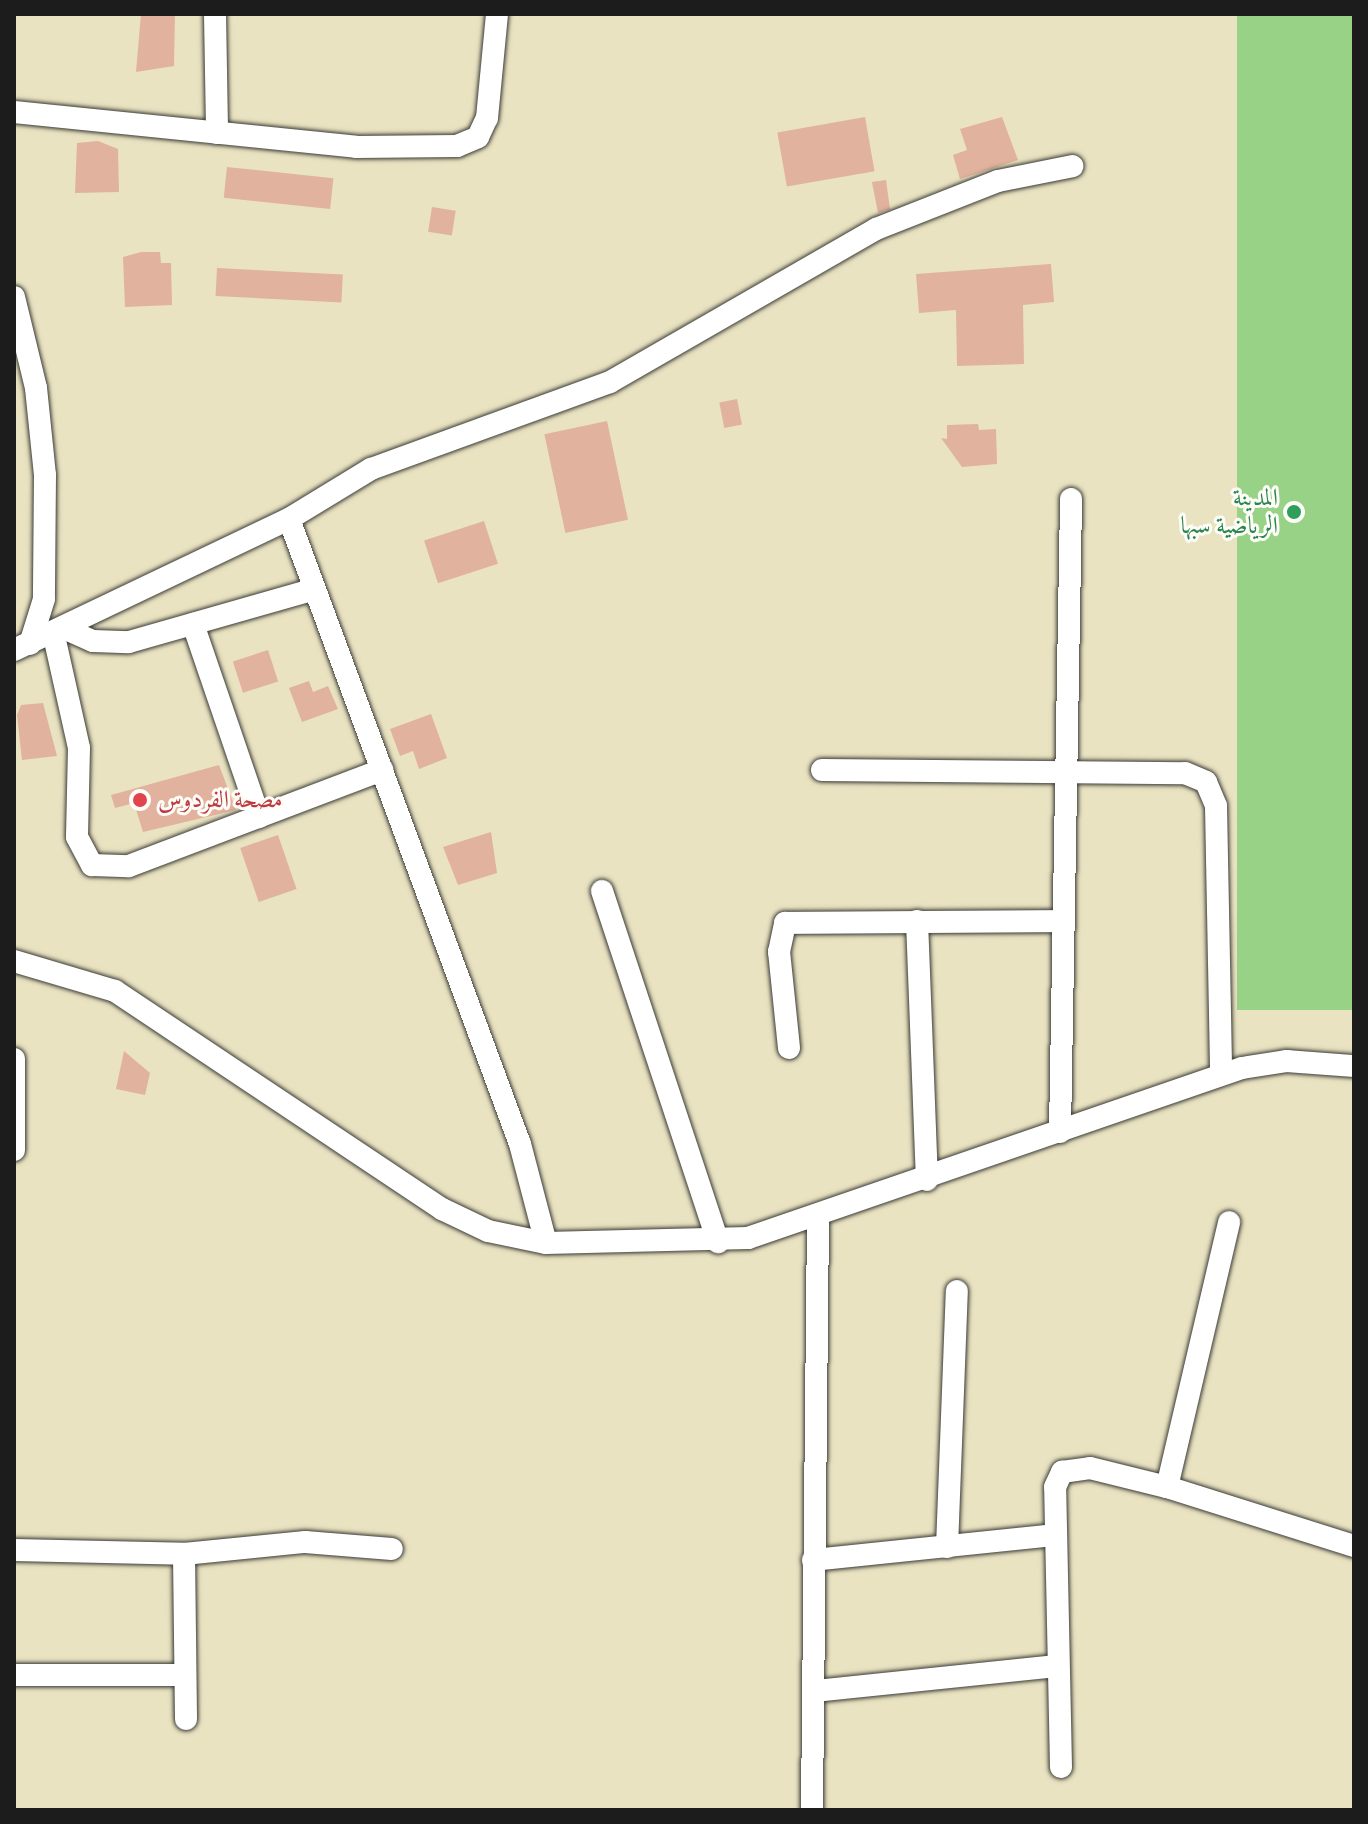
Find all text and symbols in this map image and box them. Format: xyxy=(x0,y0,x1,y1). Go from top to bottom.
place label: المدينة الرياضية سبها xyxy=(1181,484,1278,540)
marker: المدينة الرياضية سبها xyxy=(1285,503,1303,521)
place label: مصحة الفردوس xyxy=(158,786,283,814)
marker: مصحة الفردوس xyxy=(129,789,151,811)

